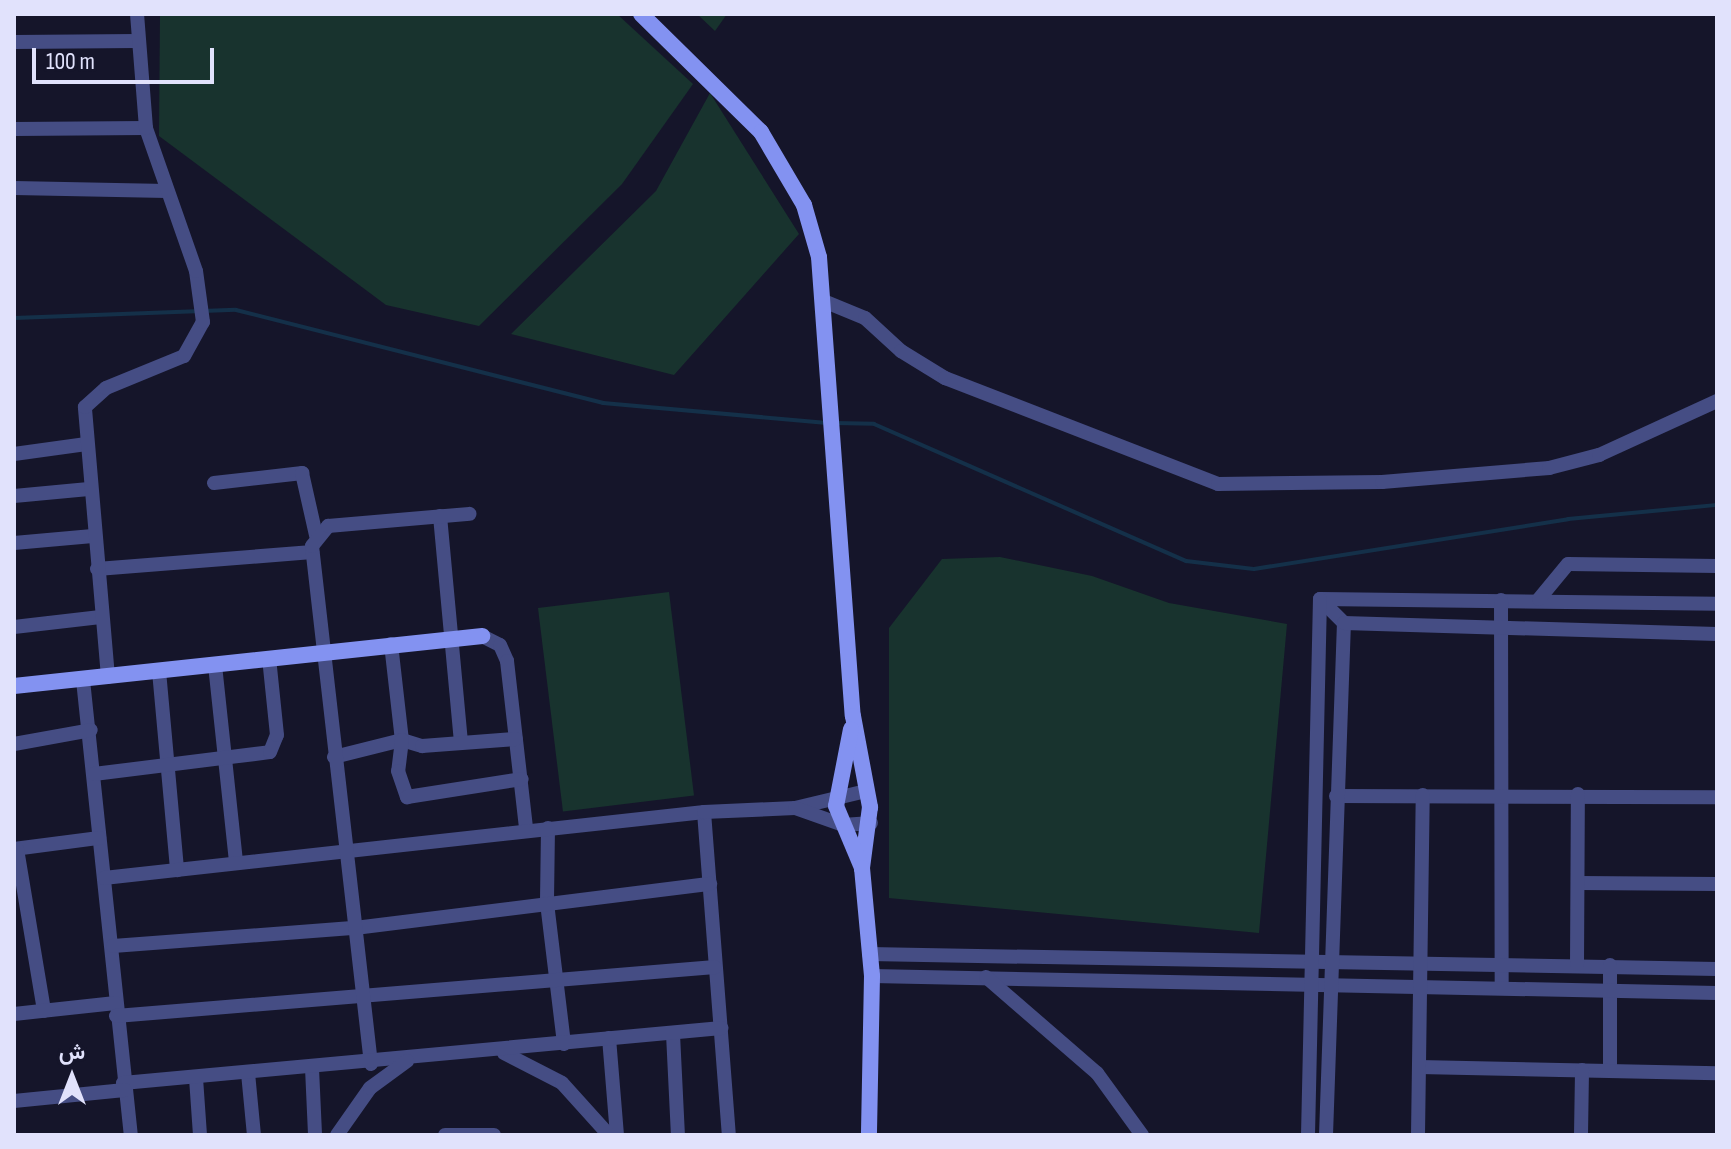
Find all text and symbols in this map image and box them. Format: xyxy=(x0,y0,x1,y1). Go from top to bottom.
scale bar xyxy=(36,32,218,82)
text: 100 m xyxy=(46,47,95,76)
north arrow xyxy=(32,1037,112,1117)
text: ش xyxy=(59,1039,85,1066)

